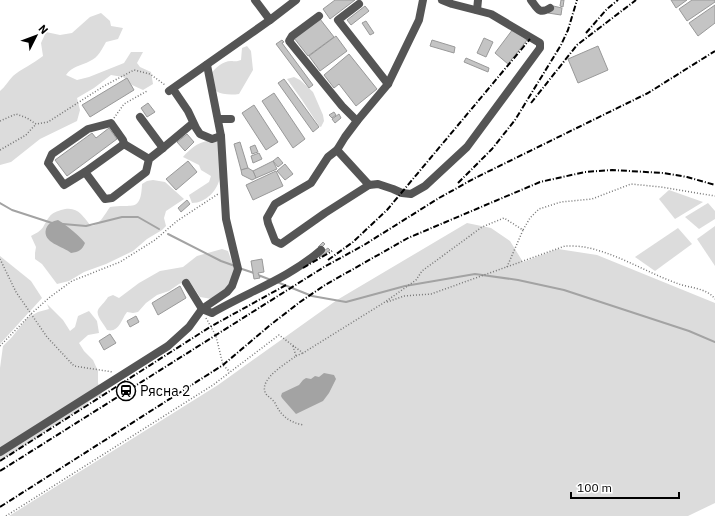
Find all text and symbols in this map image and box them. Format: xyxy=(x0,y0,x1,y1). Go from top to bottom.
north arrow xyxy=(16,16,56,56)
text: N xyxy=(36,22,51,37)
station icon: Рясна 2 xyxy=(115,380,137,402)
place label: Рясна 2 xyxy=(140,382,190,400)
scale bar xyxy=(571,474,679,500)
text: 100 m xyxy=(577,480,612,495)

